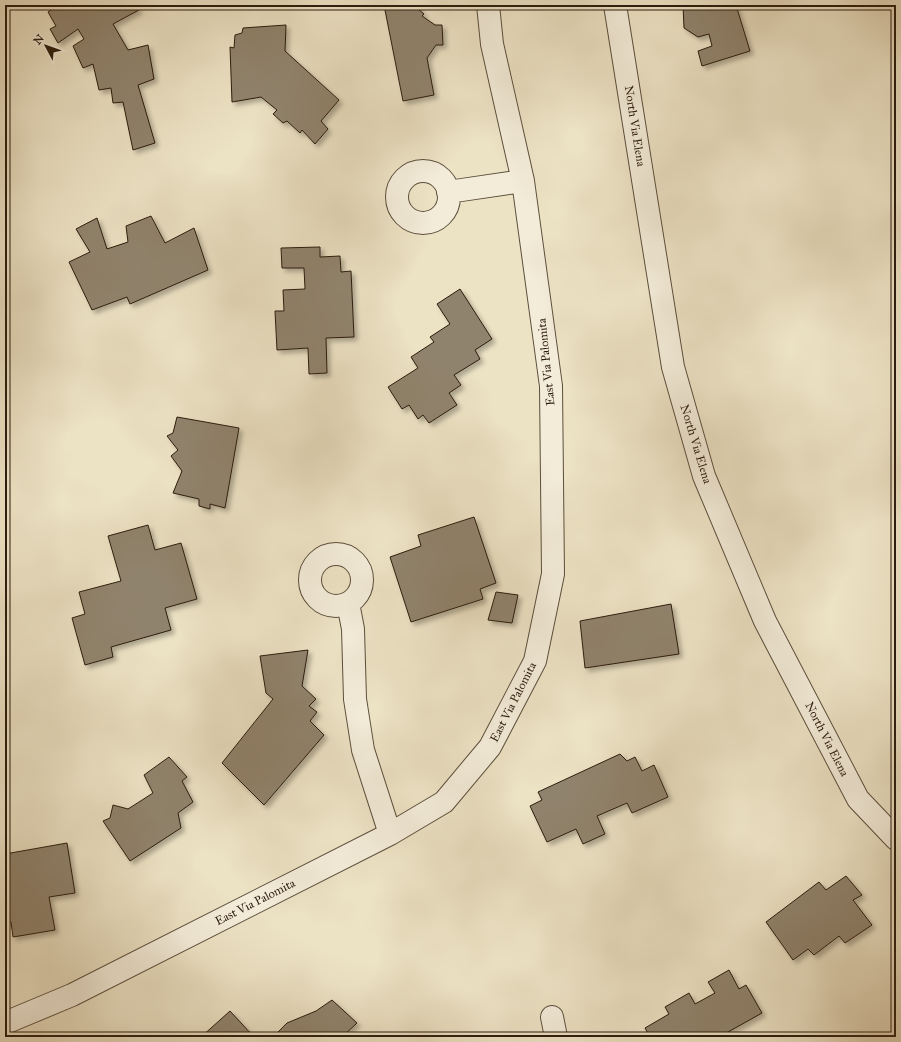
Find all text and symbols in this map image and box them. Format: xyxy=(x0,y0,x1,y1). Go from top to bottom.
north arrow xyxy=(26,26,66,66)
text: N xyxy=(31,31,47,48)
street label: North Via Elena xyxy=(622,85,648,168)
street label: East Via Palomita xyxy=(534,317,558,406)
street label: North Via Elena xyxy=(677,403,715,486)
street label: East Via Palomita xyxy=(487,659,540,744)
street label: North Via Elena xyxy=(802,699,852,779)
street label: East Via Palomita xyxy=(213,875,298,928)

